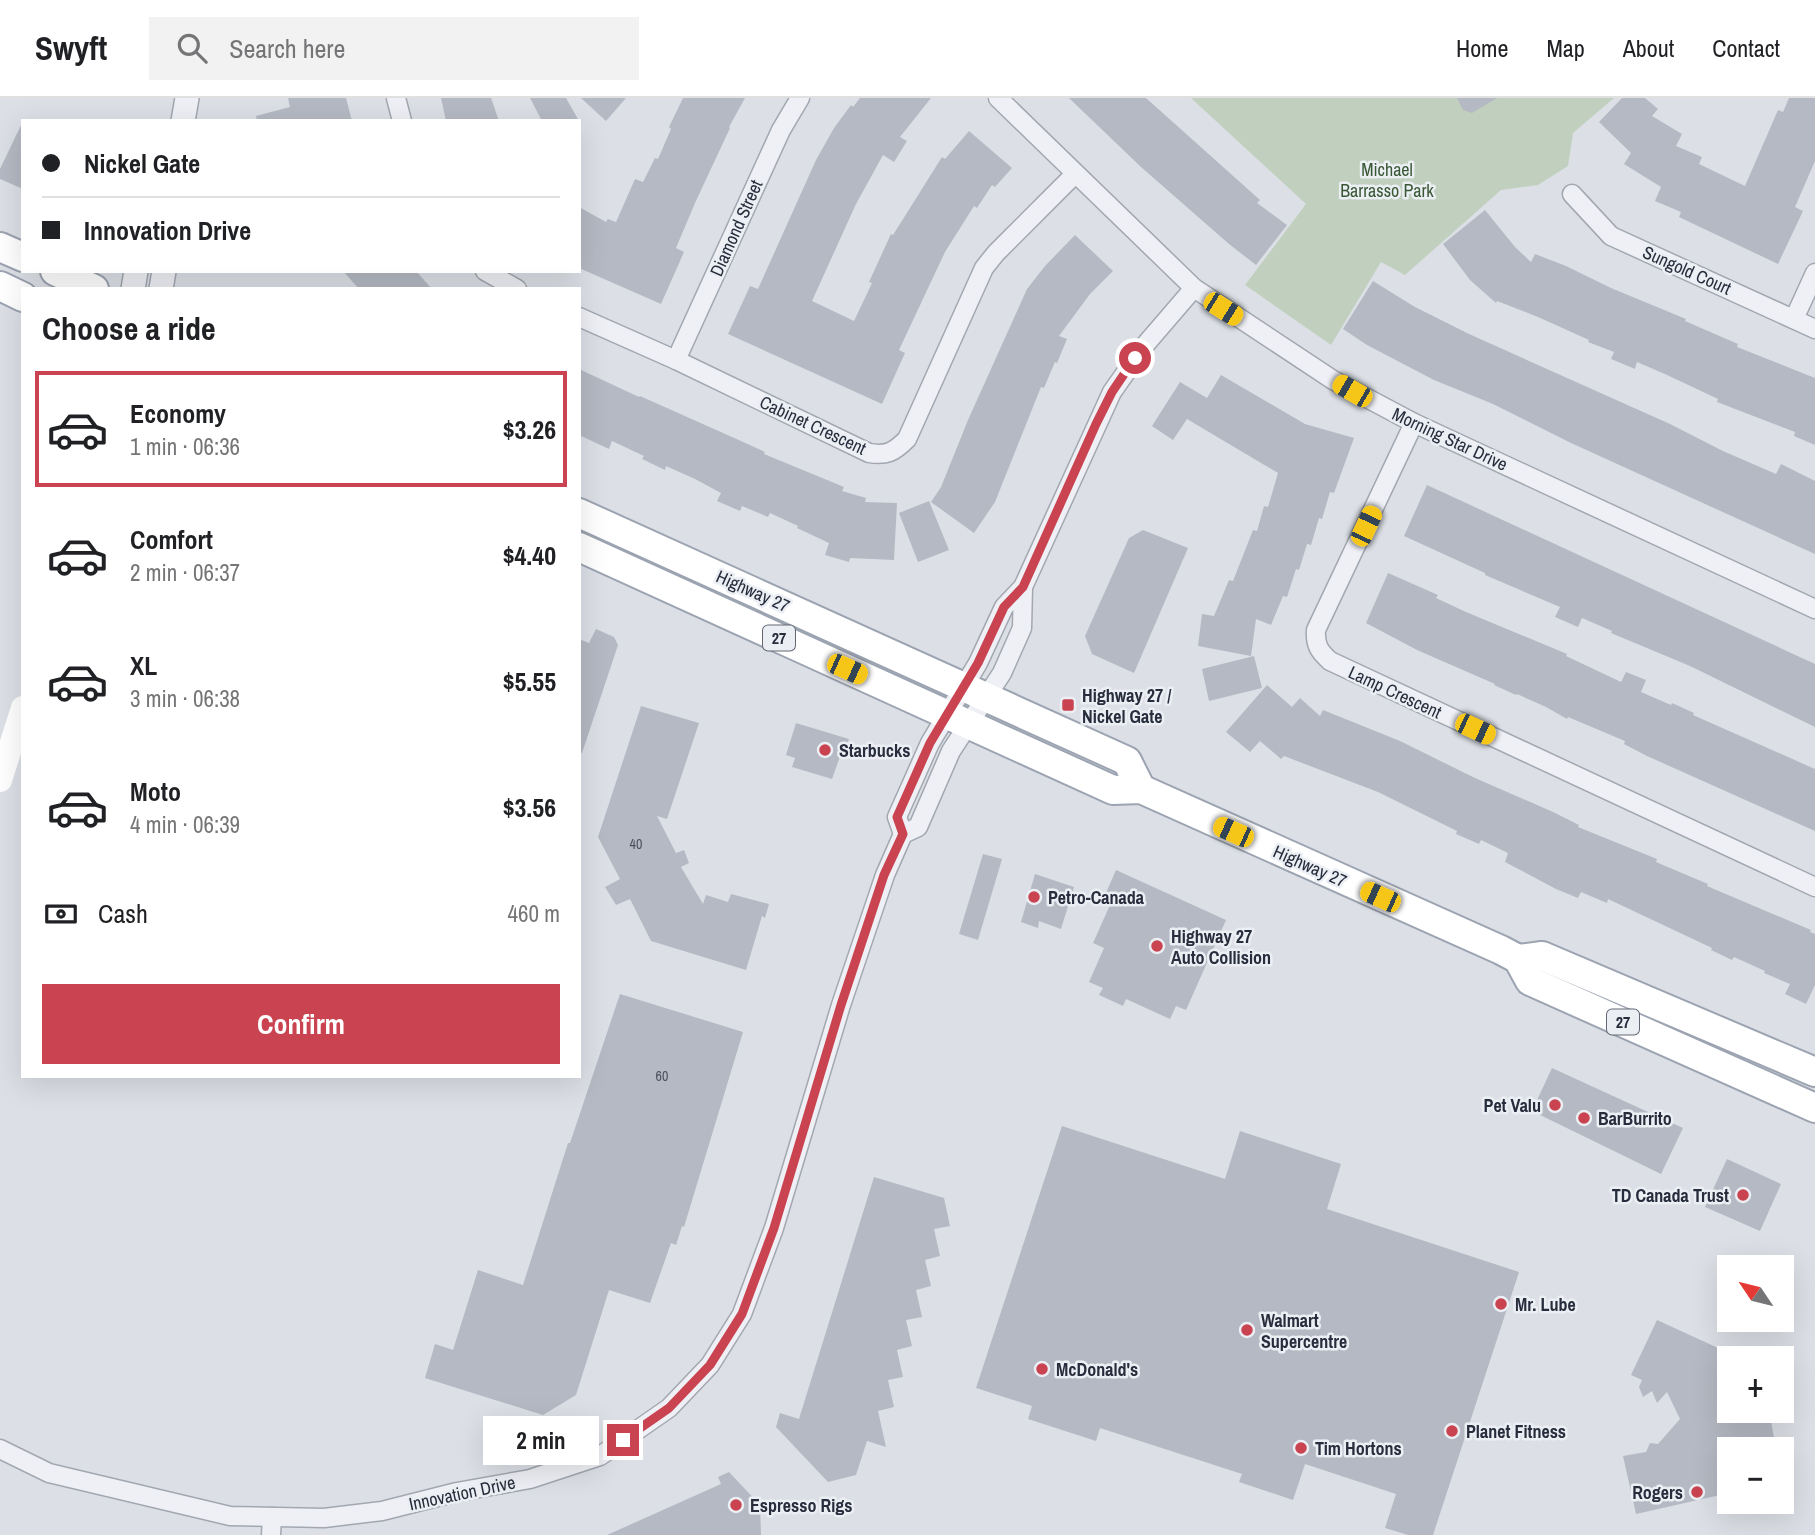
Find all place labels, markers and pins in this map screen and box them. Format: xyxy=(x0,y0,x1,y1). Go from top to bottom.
place label: Highway 27 / Nickel Gate xyxy=(1082,683,1172,729)
marker: Highway 27 / Nickel Gate xyxy=(1060,697,1076,713)
place label: Starbucks xyxy=(839,738,910,763)
marker: Starbucks xyxy=(817,742,833,758)
place label: Petro-Canada xyxy=(1048,885,1145,910)
marker: Petro-Canada xyxy=(1026,889,1042,905)
place label: Highway 27 Auto Collision xyxy=(1171,924,1271,970)
marker: Highway 27 Auto Collision xyxy=(1149,938,1165,954)
place label: Pet Valu xyxy=(1484,1093,1541,1118)
marker: Pet Valu xyxy=(1547,1097,1563,1113)
place label: BarBurrito xyxy=(1598,1106,1672,1131)
marker: BarBurrito xyxy=(1576,1110,1592,1126)
place label: TD Canada Trust xyxy=(1612,1183,1729,1208)
marker: TD Canada Trust xyxy=(1735,1187,1751,1203)
place label: Mr. Lube xyxy=(1515,1292,1576,1317)
marker: Mr. Lube xyxy=(1493,1296,1509,1312)
place label: Walmart Supercentre xyxy=(1261,1308,1347,1354)
marker: Walmart Supercentre xyxy=(1239,1322,1255,1338)
place label: McDonald's xyxy=(1056,1357,1138,1382)
marker: McDonald's xyxy=(1034,1361,1050,1377)
place label: Planet Fitness xyxy=(1466,1419,1566,1444)
marker: Planet Fitness xyxy=(1444,1423,1460,1439)
place label: Tim Hortons xyxy=(1315,1436,1402,1461)
marker: Tim Hortons xyxy=(1293,1440,1309,1456)
place label: Rogers xyxy=(1632,1480,1683,1505)
marker: Rogers xyxy=(1689,1484,1705,1500)
place label: Espresso Rigs xyxy=(750,1493,853,1518)
marker: Espresso Rigs xyxy=(728,1497,744,1513)

